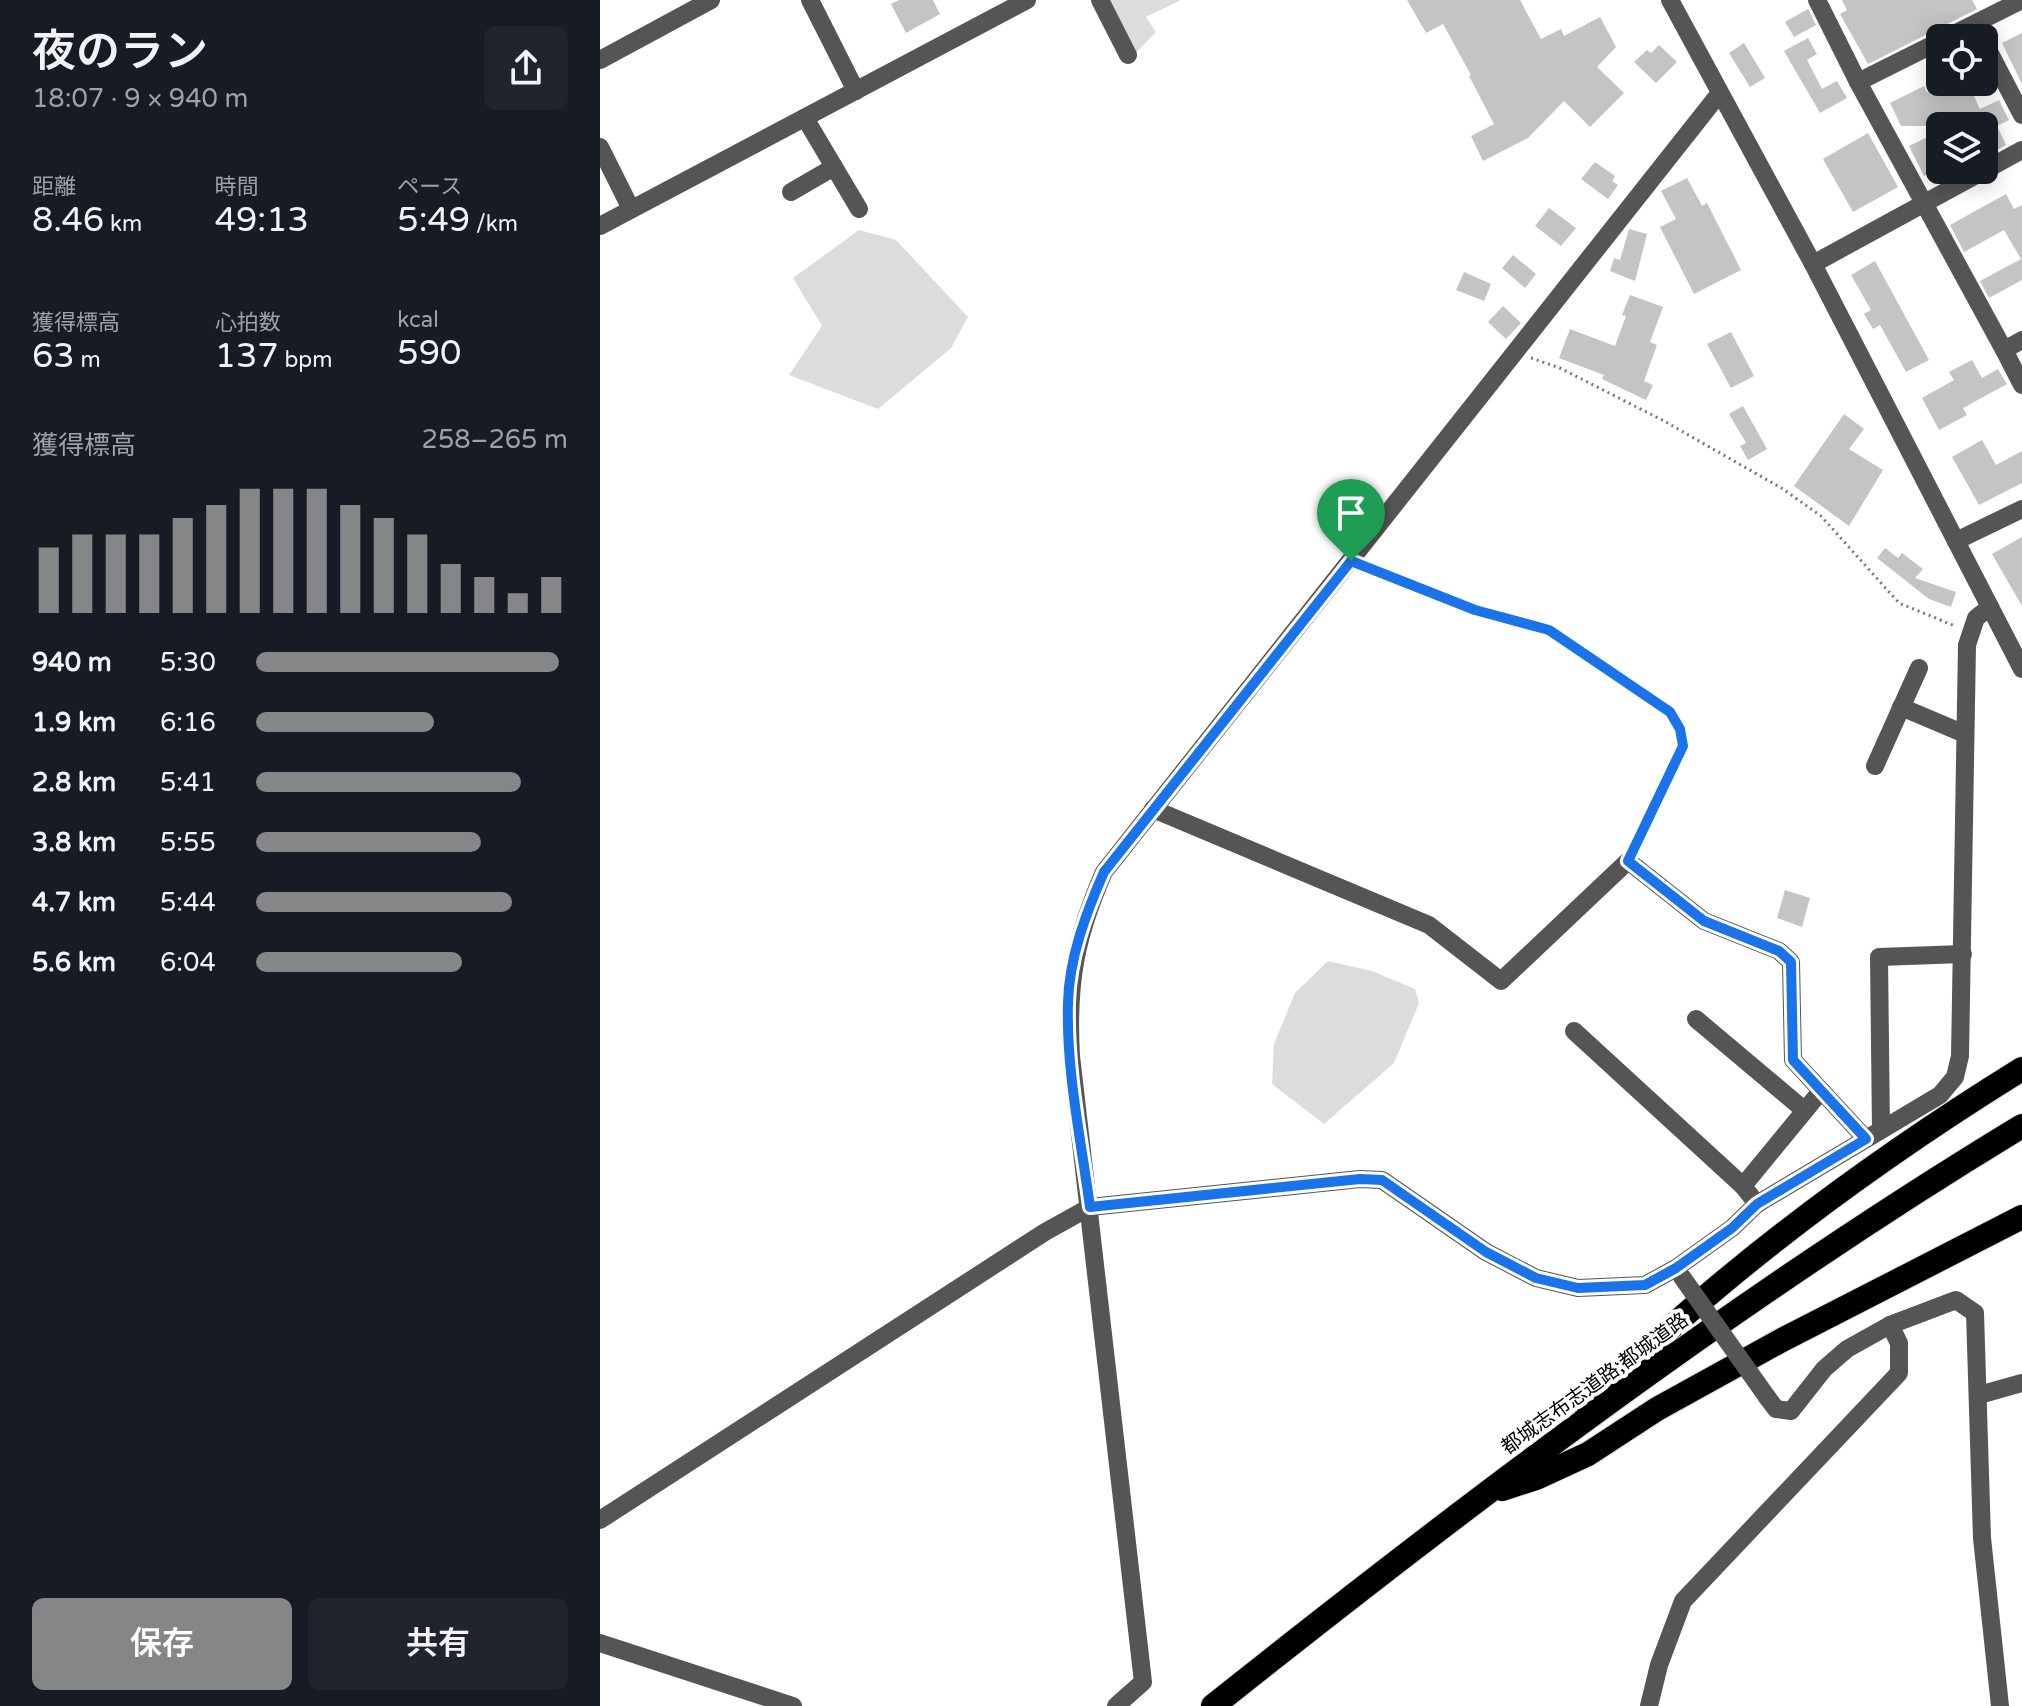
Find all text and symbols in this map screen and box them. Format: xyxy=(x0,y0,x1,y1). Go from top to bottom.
map controls xyxy=(1926,24,1998,184)
button: locate xyxy=(1926,24,1998,96)
text: 夜のラン xyxy=(32,26,208,79)
button: share xyxy=(484,26,568,110)
text: 18:07 · 9 × 940 m xyxy=(32,83,248,114)
button: layers xyxy=(1926,112,1998,184)
text: 距離 xyxy=(32,174,76,200)
text: 時間 xyxy=(215,174,259,200)
text: ペース xyxy=(397,174,462,200)
text: 8.46 xyxy=(32,200,104,241)
text: 49:13 xyxy=(215,200,309,241)
text: 5:49 xyxy=(397,200,470,241)
text: km xyxy=(104,211,142,237)
text: /km xyxy=(470,211,518,237)
text: kcal xyxy=(397,307,439,333)
text: 獲得標高 xyxy=(32,310,120,336)
text: 心拍数 xyxy=(215,310,281,336)
text: 590 xyxy=(397,333,461,374)
text: 63 xyxy=(32,336,75,377)
text: 137 xyxy=(215,336,279,377)
text: m xyxy=(75,347,101,373)
text: bpm xyxy=(279,347,332,373)
text: 258–265 m xyxy=(422,424,568,455)
text: 獲得標高 xyxy=(32,430,136,461)
pin xyxy=(1317,479,1385,561)
icon: arrive xyxy=(1329,491,1373,535)
text: 940 m xyxy=(32,647,112,678)
text: 5:30 xyxy=(160,647,216,678)
text: 1.9 km xyxy=(32,707,116,738)
text: 6:16 xyxy=(160,707,216,738)
text: 2.8 km xyxy=(32,767,116,798)
text: 5:41 xyxy=(160,767,216,798)
text: 3.8 km xyxy=(32,827,116,858)
text: 5:55 xyxy=(160,827,216,858)
text: 4.7 km xyxy=(32,887,116,918)
text: 5:44 xyxy=(160,887,216,918)
text: 5.6 km xyxy=(32,947,116,978)
text: 6:04 xyxy=(160,947,216,978)
street label: 都城志布志道路;都城道路 xyxy=(1497,1308,1693,1460)
button: 保存 xyxy=(32,1598,292,1690)
button: 共有 xyxy=(308,1598,568,1690)

